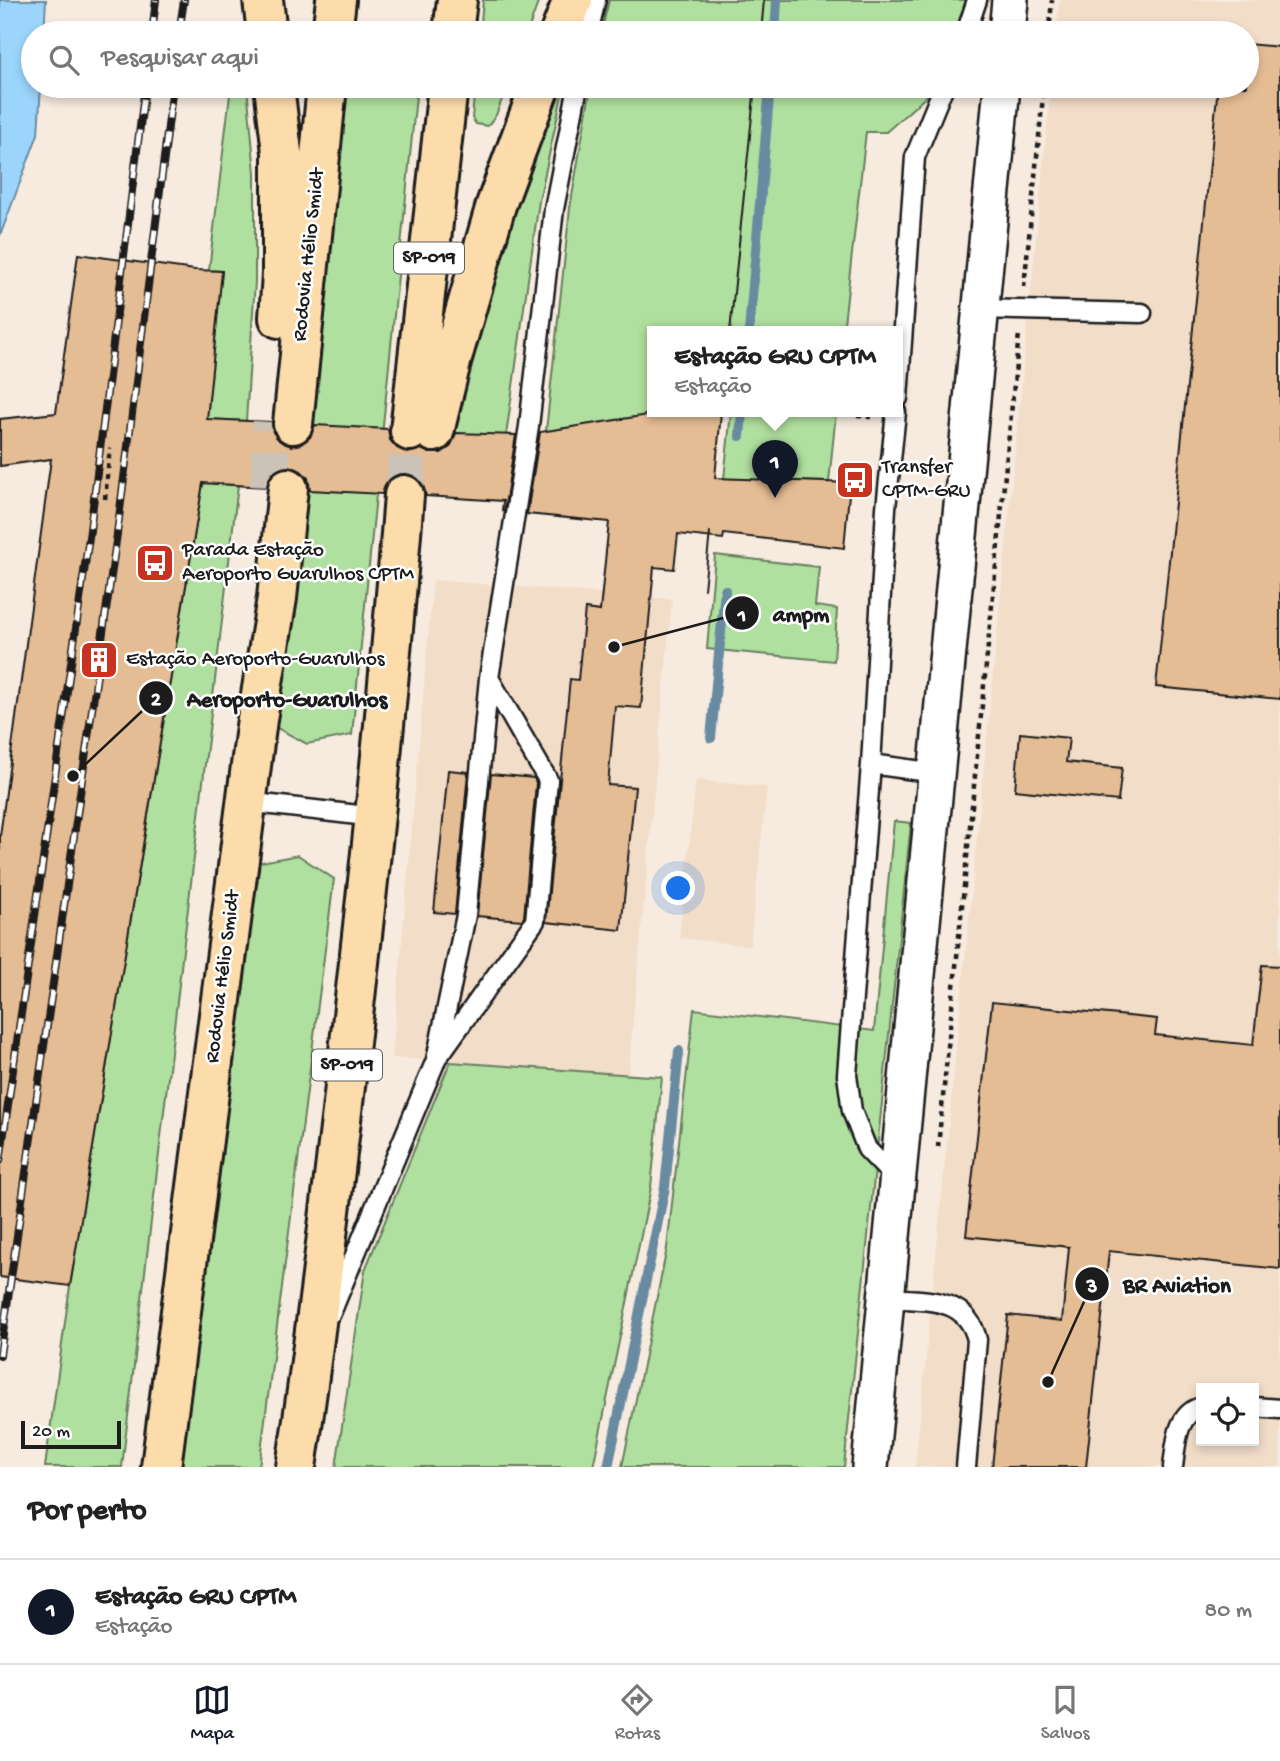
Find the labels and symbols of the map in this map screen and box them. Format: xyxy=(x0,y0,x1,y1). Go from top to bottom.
street label: Rodovia Hélio Smidt xyxy=(288,165,332,343)
road number: SP-019 xyxy=(394,242,464,274)
pin: 1 xyxy=(752,440,798,498)
place label: Transfer CPTM-GRU xyxy=(881,456,971,505)
bus stop icon: Transfer CPTM-GRU xyxy=(834,459,876,501)
place label: Parada Estação Aeroporto Guarulhos CPTM xyxy=(181,539,414,588)
bus stop icon: Parada Estação Aeroporto Guarulhos CPTM xyxy=(134,542,176,584)
callout: ampm xyxy=(724,591,844,635)
text: ampm xyxy=(772,603,830,630)
text: 1 xyxy=(737,605,746,630)
building icon: Estação Aeroporto-Guarulhos xyxy=(78,639,120,681)
place label: Estação Aeroporto-Guarulhos xyxy=(126,648,386,673)
callout: Aeroporto-Guarulhos xyxy=(138,676,401,720)
text: Aeroporto-Guarulhos xyxy=(186,688,389,715)
text: 2 xyxy=(151,689,162,714)
your location xyxy=(661,871,695,905)
street label: Rodovia Hélio Smidt xyxy=(201,887,247,1065)
road number: SP-019 xyxy=(312,1050,382,1080)
callout: BR Aviation xyxy=(1074,1262,1245,1306)
text: BR Aviation xyxy=(1122,1274,1232,1301)
text: 3 xyxy=(1086,1276,1098,1301)
scale bar xyxy=(21,1418,121,1450)

